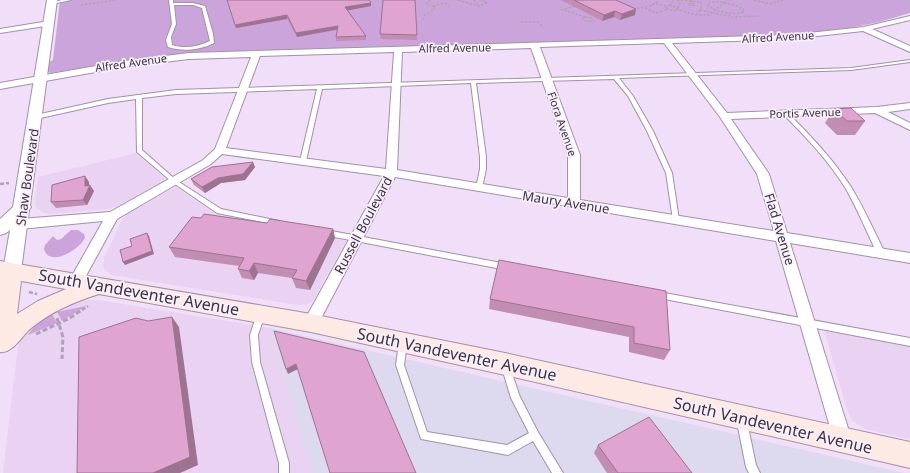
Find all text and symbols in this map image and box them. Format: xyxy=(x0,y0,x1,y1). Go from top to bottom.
street label: Alfred Avenue xyxy=(741,27,815,46)
street label: Alfred Avenue xyxy=(419,39,491,56)
street label: Alfred Avenue xyxy=(94,50,168,75)
street label: Flora Avenue xyxy=(544,90,581,158)
street label: Portis Avenue xyxy=(769,104,841,121)
street label: Shaw Boulevard xyxy=(11,127,43,227)
street label: Russell Boulevard xyxy=(330,173,396,277)
street label: Maury Avenue xyxy=(521,186,611,218)
street label: Flad Avenue xyxy=(761,191,799,267)
street label: South Vandeventer Avenue xyxy=(37,263,241,321)
street label: South Vandeventer Avenue xyxy=(355,322,559,386)
street label: South Vandeventer Avenue xyxy=(671,391,875,459)

